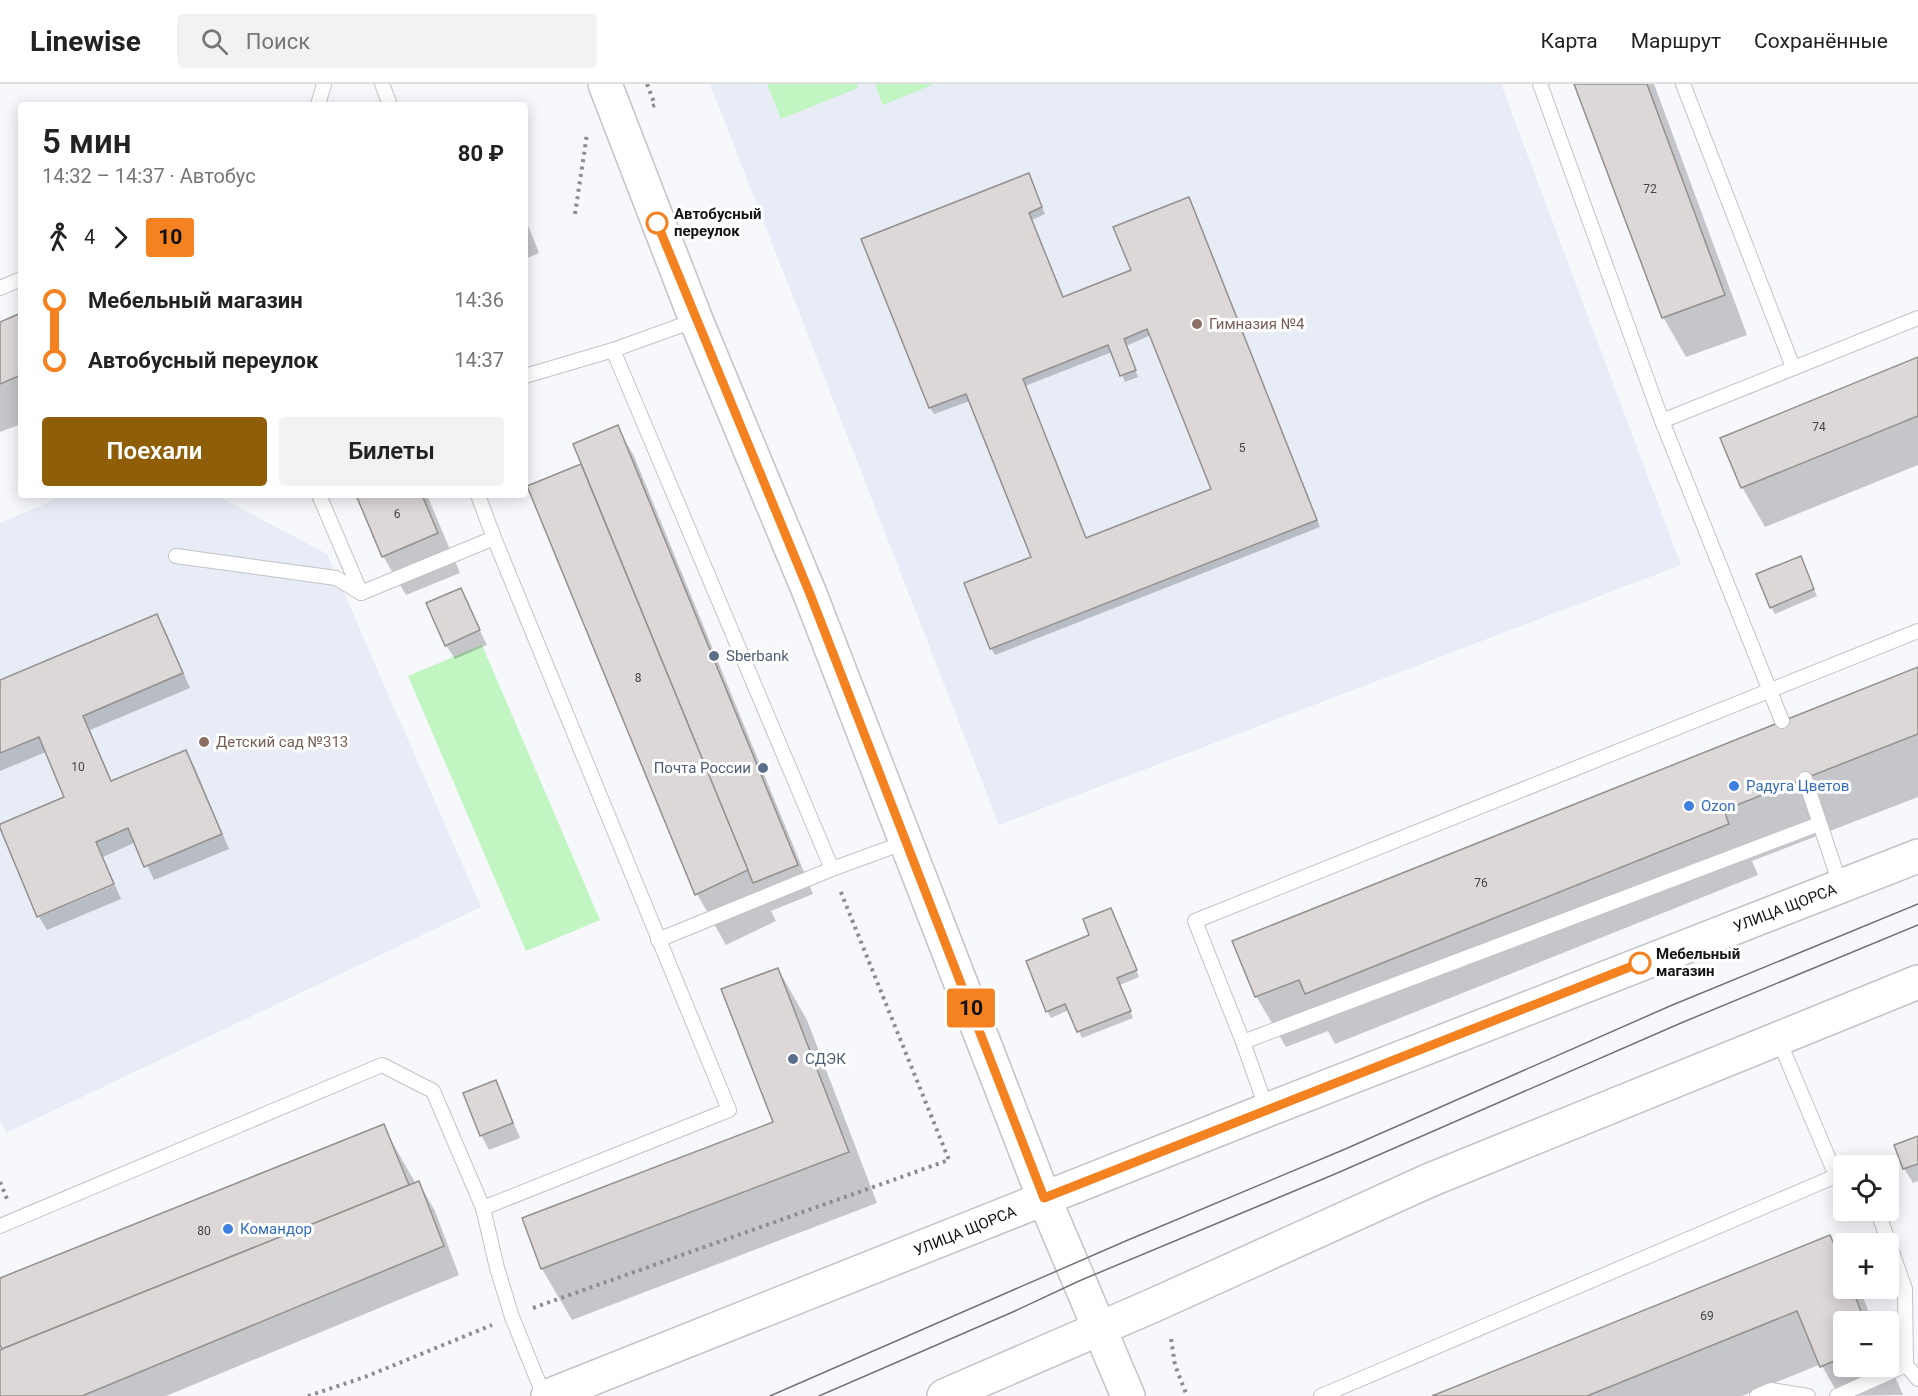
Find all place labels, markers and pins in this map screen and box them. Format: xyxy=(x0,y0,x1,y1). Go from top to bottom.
place label: Автобусный переулок xyxy=(674,205,762,240)
marker: Автобусный переулок xyxy=(646,212,668,234)
place label: Гимназия №4 xyxy=(1209,315,1305,333)
marker: Гимназия №4 xyxy=(1190,317,1204,331)
place label: Sberbank xyxy=(726,647,789,665)
marker: Sberbank xyxy=(707,649,721,663)
place label: Детский сад №313 xyxy=(216,733,348,751)
marker: Детский сад №313 xyxy=(197,735,211,749)
place label: Почта России xyxy=(654,759,751,777)
marker: Почта России xyxy=(756,761,770,775)
place label: Радуга Цветов xyxy=(1746,777,1849,795)
marker: Радуга Цветов xyxy=(1727,779,1741,793)
place label: Ozon xyxy=(1701,797,1735,815)
marker: Ozon xyxy=(1682,799,1696,813)
place label: Мебельный магазин xyxy=(1656,945,1740,980)
marker: Мебельный магазин xyxy=(1629,952,1651,974)
place label: СДЭК xyxy=(805,1050,846,1068)
marker: СДЭК xyxy=(786,1052,800,1066)
place label: Командор xyxy=(240,1220,312,1238)
marker: Командор xyxy=(221,1222,235,1236)

